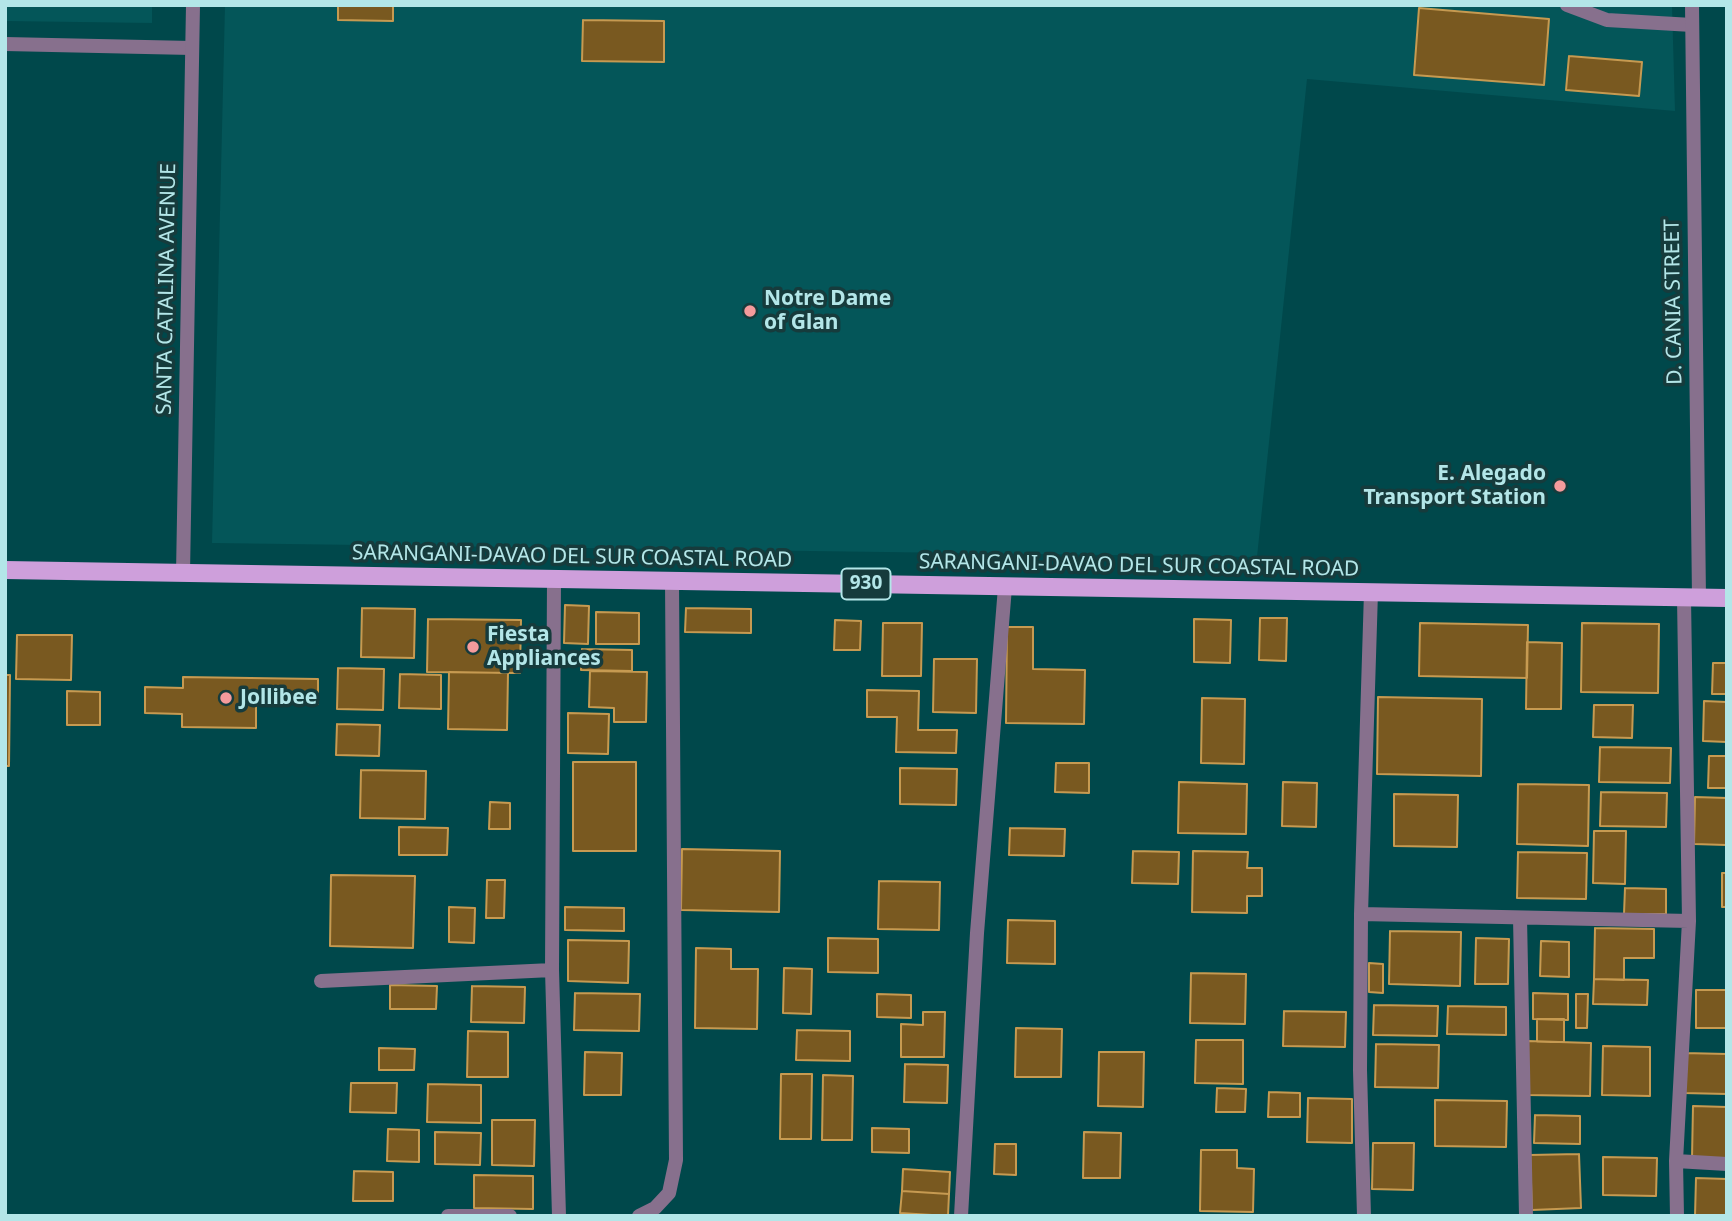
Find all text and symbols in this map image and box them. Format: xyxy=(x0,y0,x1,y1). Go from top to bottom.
street label: SANTA CATALINA AVENUE xyxy=(152,163,182,415)
street label: D. CANIA STREET xyxy=(1660,219,1688,385)
place label: Notre Dame of Glan xyxy=(764,286,891,336)
marker: Notre Dame of Glan xyxy=(742,303,758,319)
place label: E. Alegado Transport Station xyxy=(1363,461,1546,511)
marker: E. Alegado Transport Station xyxy=(1552,478,1568,494)
street label: SARANGANI-DAVAO DEL SUR COASTAL ROAD xyxy=(352,541,792,573)
street label: SARANGANI-DAVAO DEL SUR COASTAL ROAD xyxy=(919,550,1359,582)
road number: 930 xyxy=(842,568,890,600)
place label: Fiesta Appliances xyxy=(487,622,601,672)
marker: Fiesta Appliances xyxy=(465,639,481,655)
place label: Jollibee xyxy=(240,685,317,711)
marker: Jollibee xyxy=(218,690,234,706)

